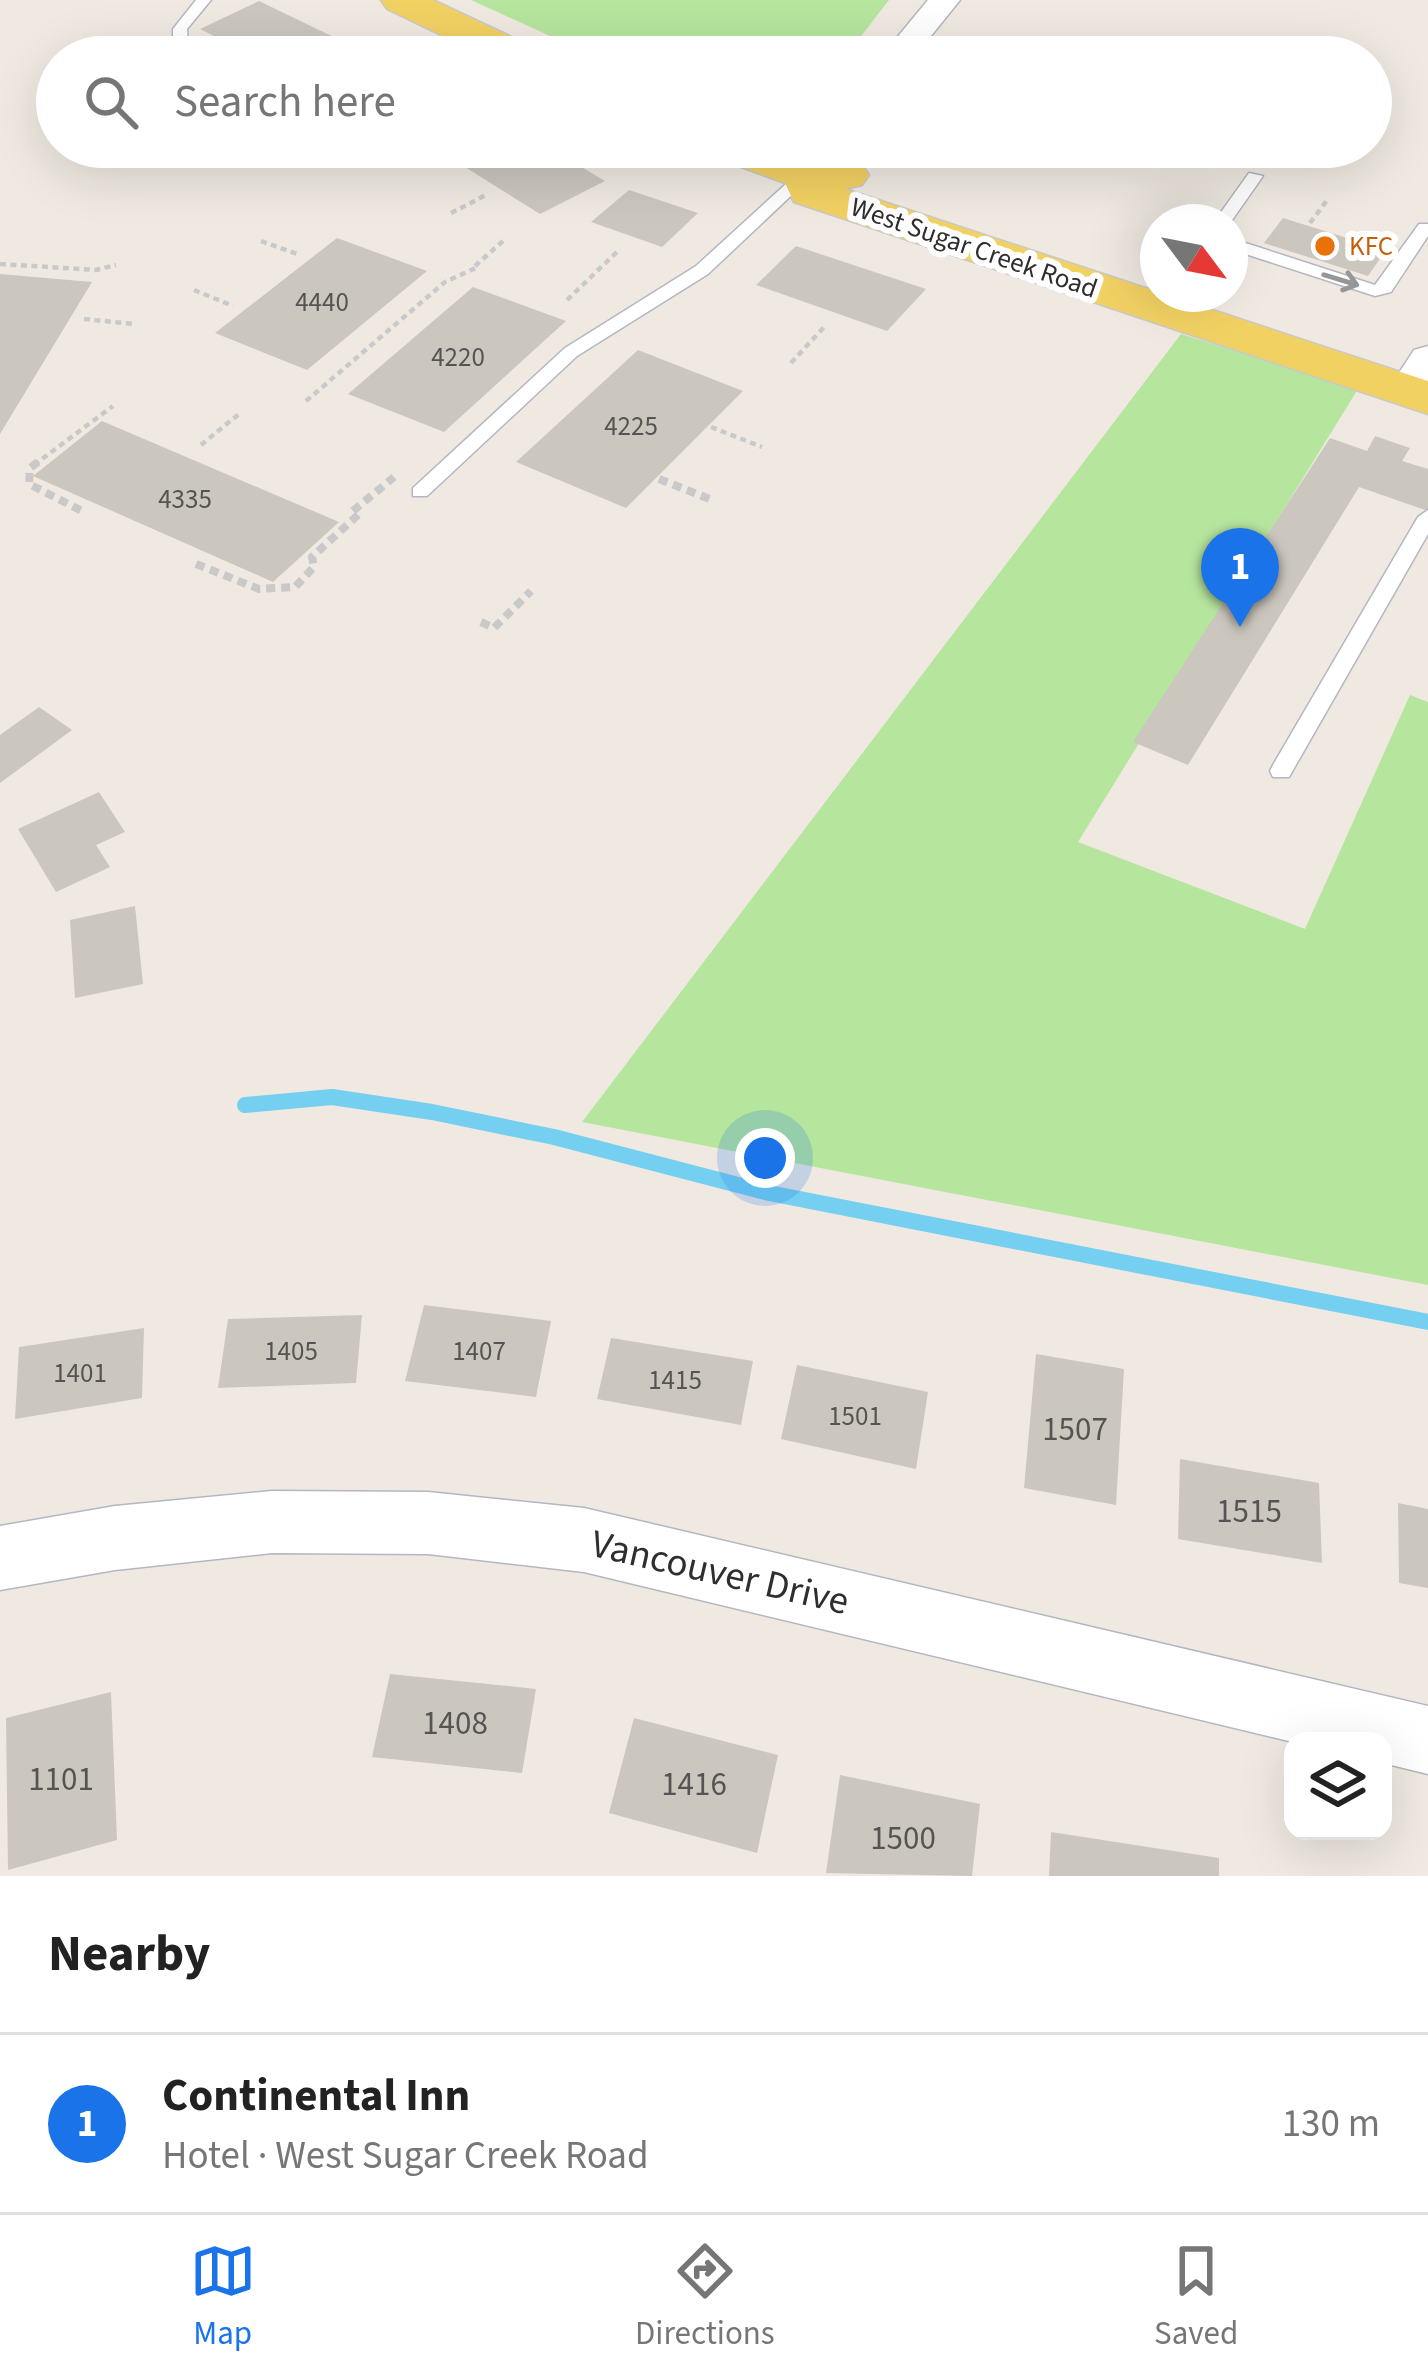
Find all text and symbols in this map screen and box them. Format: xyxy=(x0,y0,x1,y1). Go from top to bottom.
search box xyxy=(36,36,1392,168)
icon: search xyxy=(78,69,144,135)
text: Search here xyxy=(174,70,396,134)
street label: West Sugar Creek Road xyxy=(845,187,1103,309)
north arrow xyxy=(1140,204,1248,312)
place label: KFC xyxy=(1349,227,1393,266)
marker: KFC xyxy=(1312,233,1338,259)
one-way arrow xyxy=(1321,271,1359,293)
house number: 4440 xyxy=(295,283,349,322)
house number: 4220 xyxy=(431,338,485,377)
house number: 4225 xyxy=(604,407,658,446)
house number: 4335 xyxy=(158,480,212,519)
pin: 1 xyxy=(1201,528,1279,627)
your location xyxy=(735,1128,795,1188)
house number: 1405 xyxy=(264,1332,318,1371)
house number: 1407 xyxy=(452,1332,506,1371)
house number: 1401 xyxy=(53,1354,107,1393)
house number: 1415 xyxy=(648,1361,702,1400)
house number: 1501 xyxy=(828,1397,882,1436)
house number: 1507 xyxy=(1042,1406,1108,1453)
house number: 1515 xyxy=(1216,1488,1282,1535)
street label: Vancouver Drive xyxy=(586,1516,854,1630)
house number: 1408 xyxy=(422,1700,488,1747)
map controls xyxy=(1284,1732,1392,1840)
button: layers xyxy=(1284,1732,1392,1840)
house number: 1101 xyxy=(28,1756,94,1803)
house number: 1416 xyxy=(661,1761,727,1808)
house number: 1500 xyxy=(870,1815,936,1862)
text: Nearby xyxy=(48,1918,210,1990)
text: Continental Inn xyxy=(162,2064,470,2128)
text: 1 xyxy=(77,2096,97,2152)
text: 130 m xyxy=(1282,2096,1380,2152)
text: Hotel · West Sugar Creek Road xyxy=(162,2128,649,2184)
tab: Map xyxy=(190,2238,256,2357)
tab: Directions xyxy=(635,2238,775,2357)
tab: Saved xyxy=(1154,2238,1238,2357)

